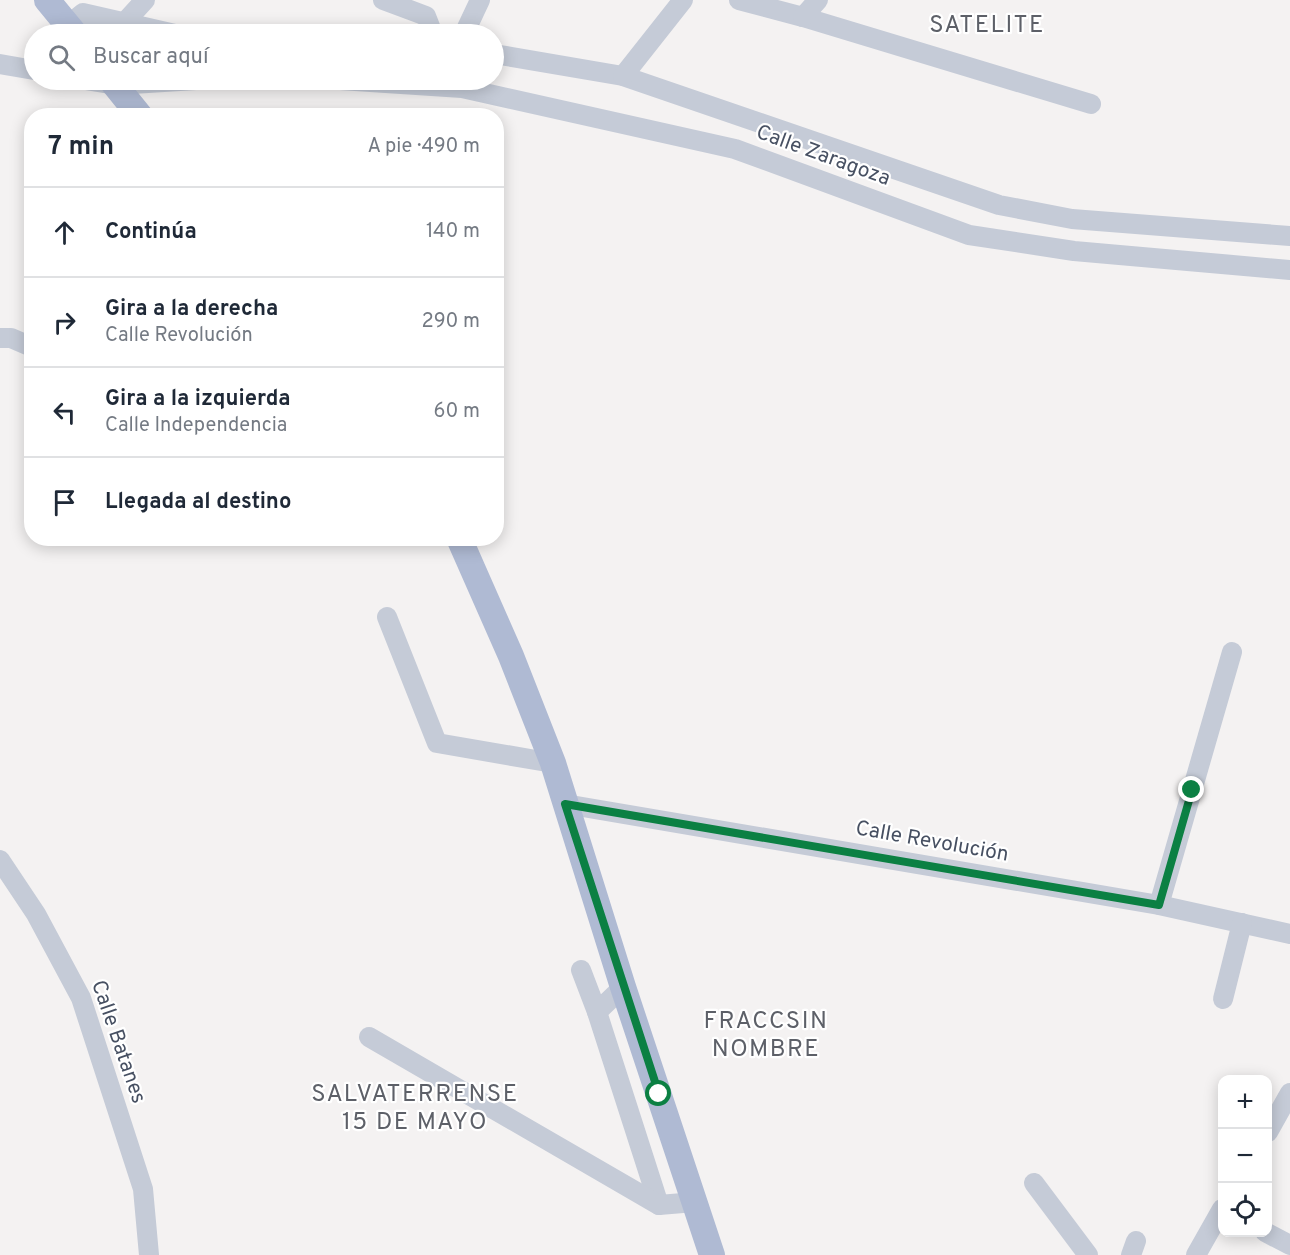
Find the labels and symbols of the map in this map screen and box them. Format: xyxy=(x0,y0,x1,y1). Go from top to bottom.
district label: SATELITE xyxy=(929,11,1045,41)
street label: Calle Zaragoza xyxy=(752,119,894,193)
route end xyxy=(1178,776,1204,802)
street label: Calle Revolución xyxy=(853,815,1011,869)
street label: Calle Batanes xyxy=(84,977,152,1107)
district label: FRACCSIN NOMBRE xyxy=(704,1007,828,1065)
district label: SALVATERRENSE 15 DE MAYO xyxy=(311,1080,519,1138)
route start xyxy=(645,1080,671,1106)

